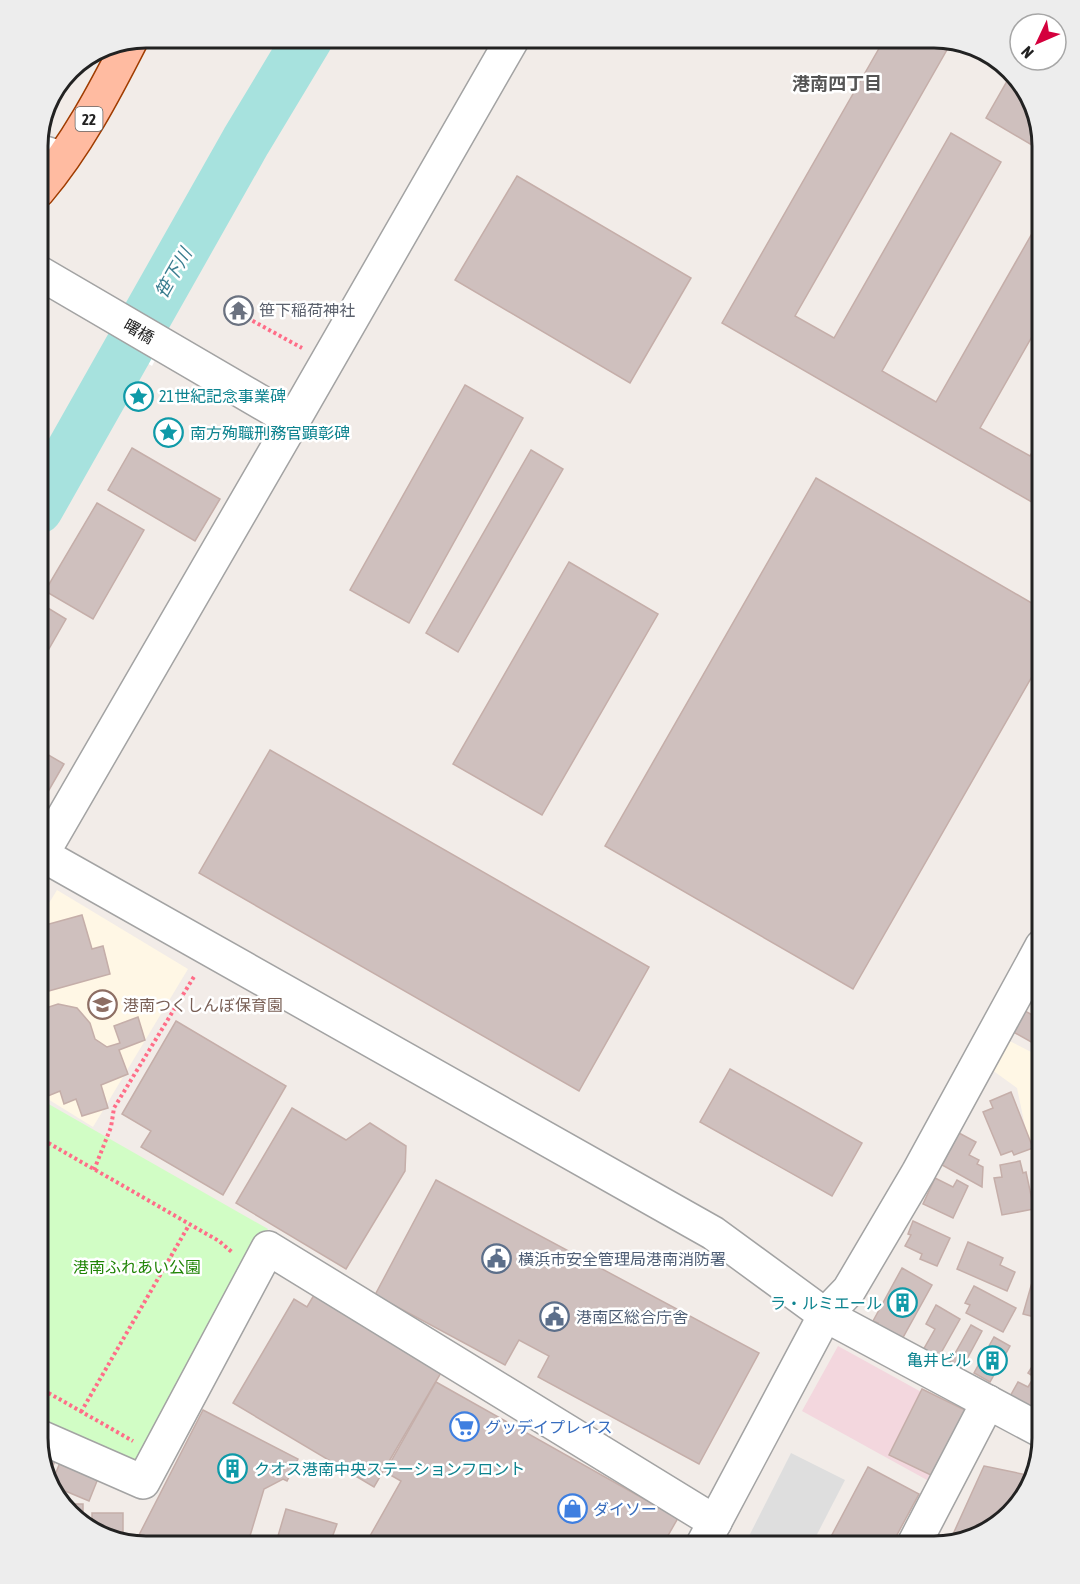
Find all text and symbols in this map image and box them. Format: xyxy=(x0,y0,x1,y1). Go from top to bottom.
north arrow xyxy=(1008,12,1068,72)
text: N xyxy=(1017,43,1037,62)
district label: 港南四丁目 xyxy=(792,73,882,94)
road number: 22 xyxy=(76,107,103,131)
water label: 笹下川 xyxy=(150,243,197,302)
temple icon: 笹下稲荷神社 xyxy=(222,294,254,326)
place label: 笹下稲荷神社 xyxy=(259,301,355,319)
street label: 曙橋 xyxy=(121,315,157,347)
place icon: 21世紀記念事業碑 xyxy=(122,380,154,412)
place label: 21世紀記念事業碑 xyxy=(159,387,286,405)
place icon: 南方殉職刑務官顕彰碑 xyxy=(153,417,185,449)
place label: 南方殉職刑務官顕彰碑 xyxy=(190,424,350,442)
school or university icon: 港南つくしんぼ保育園 xyxy=(86,989,118,1021)
place label: 港南つくしんぼ保育園 xyxy=(123,996,283,1014)
public building icon: 横浜市安全管理局港南消防署 xyxy=(481,1243,513,1275)
place label: 横浜市安全管理局港南消防署 xyxy=(518,1250,726,1268)
park label: 港南ふれあい公園 xyxy=(73,1258,201,1276)
building icon: ラ・ルミエール xyxy=(887,1287,919,1319)
place label: ラ・ルミエール xyxy=(770,1294,882,1312)
public building icon: 港南区総合庁舎 xyxy=(539,1301,571,1333)
place label: 港南区総合庁舎 xyxy=(576,1308,688,1326)
building icon: 亀井ビル xyxy=(976,1344,1008,1376)
place label: 亀井ビル xyxy=(907,1351,971,1369)
supermarket icon: グッデイプレイス xyxy=(448,1411,480,1443)
place label: グッデイプレイス xyxy=(485,1418,613,1436)
building icon: クオス港南中央ステーションフロント xyxy=(217,1453,249,1485)
place label: クオス港南中央ステーションフロント xyxy=(254,1460,525,1478)
shop icon: ダイソー xyxy=(556,1493,588,1525)
place label: ダイソー xyxy=(593,1500,657,1518)

